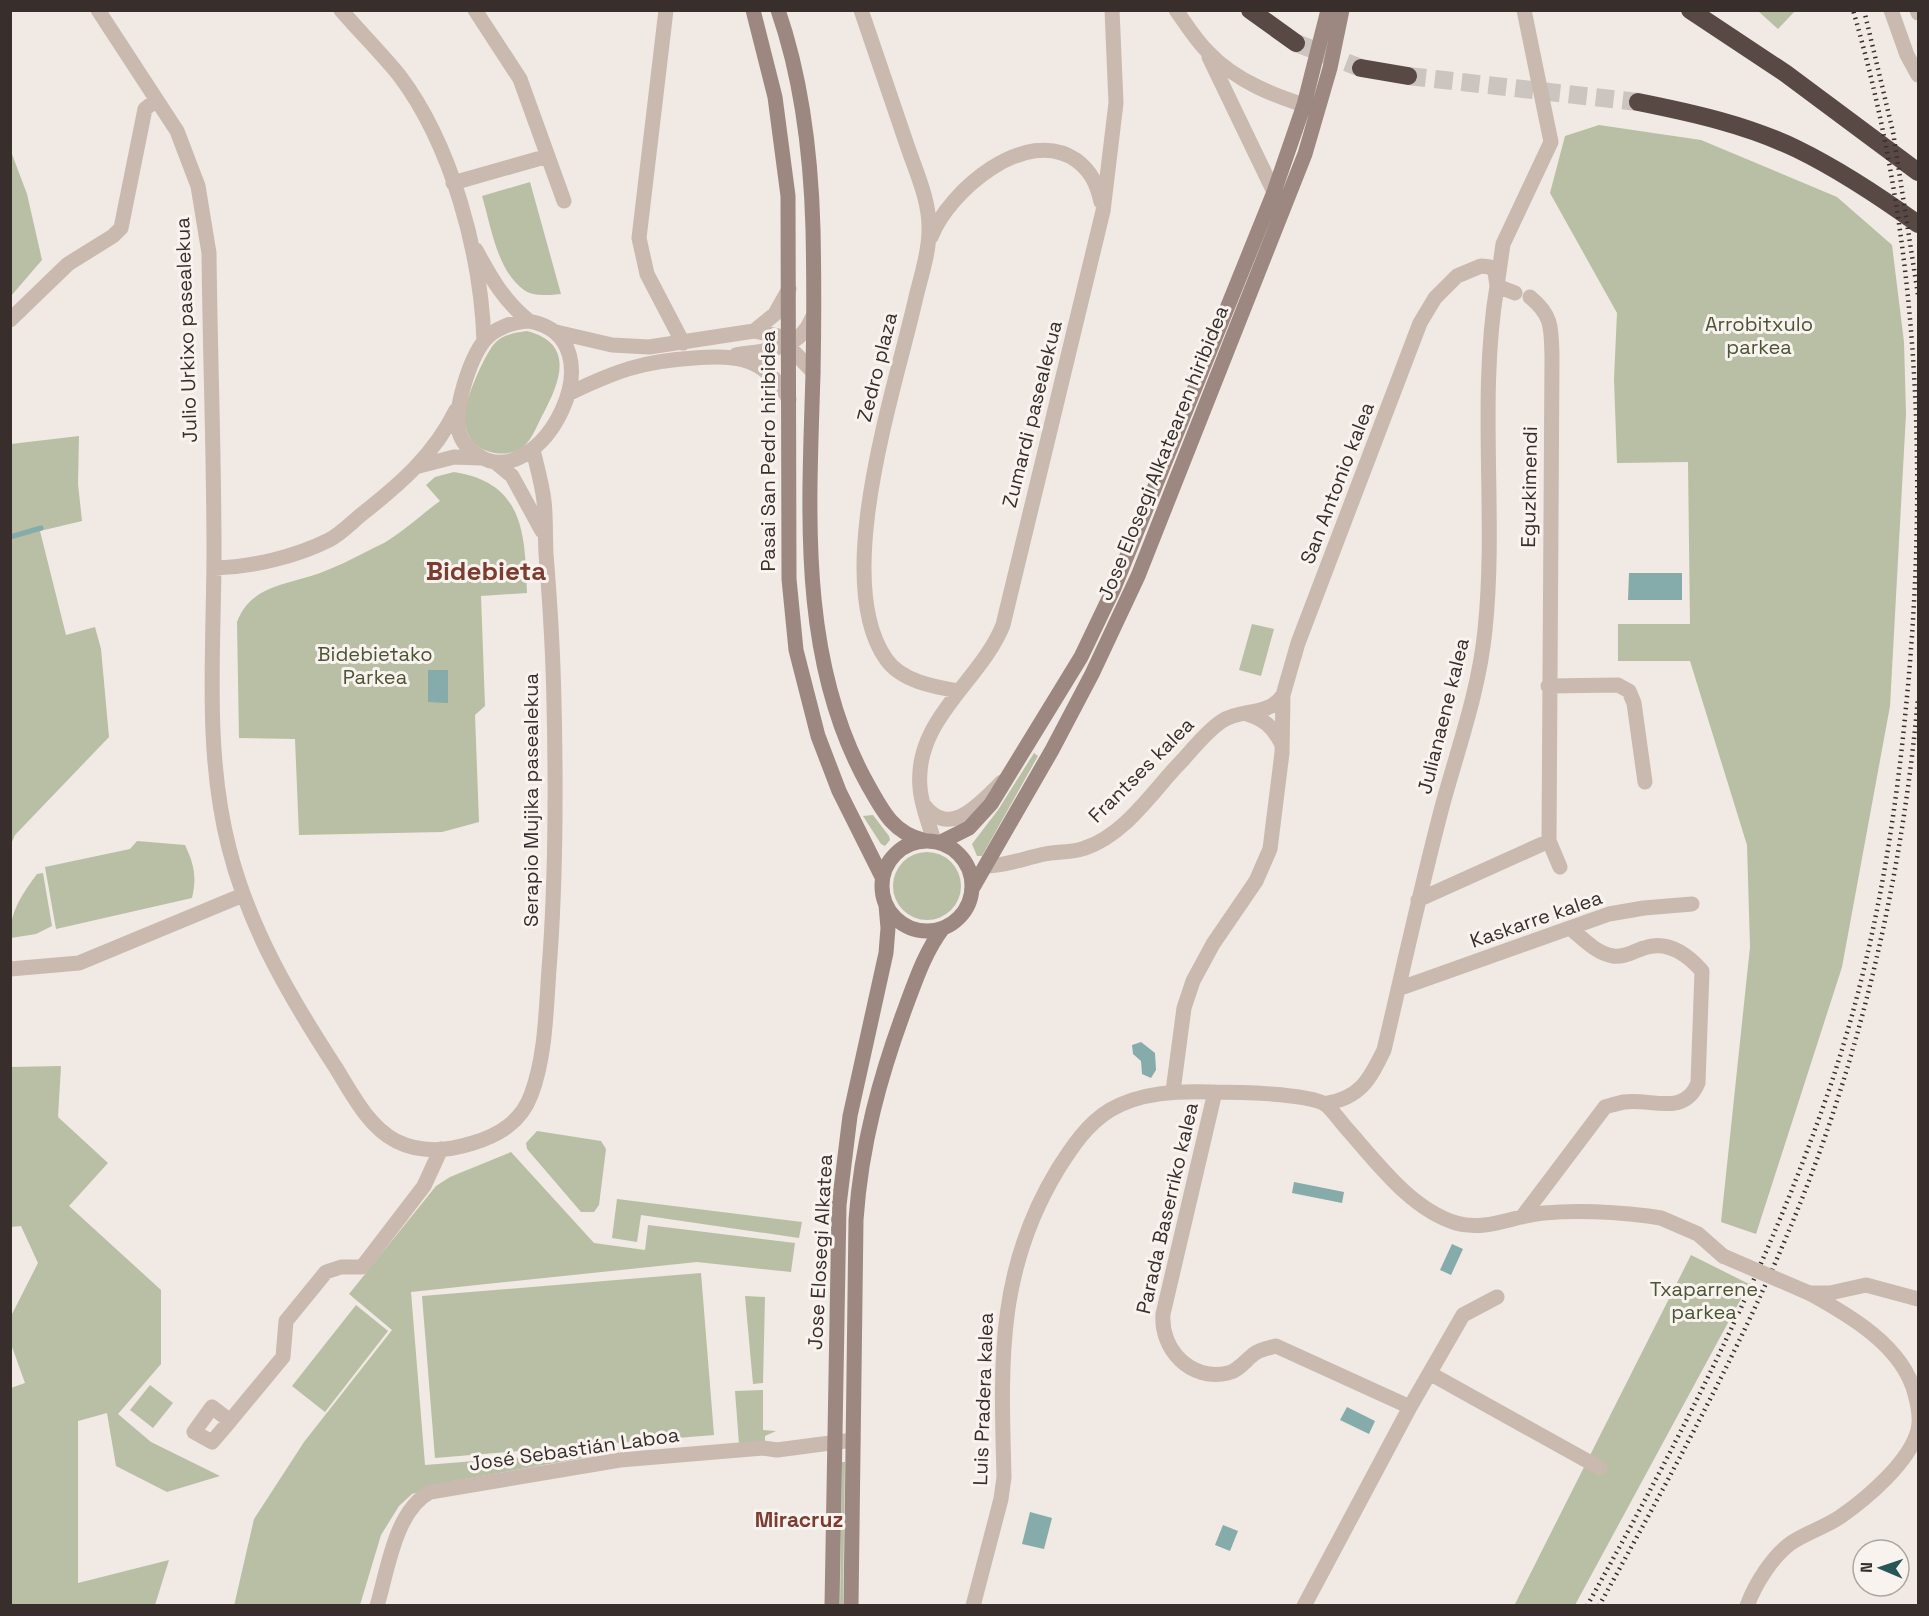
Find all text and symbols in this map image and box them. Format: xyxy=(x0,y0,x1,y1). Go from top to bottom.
street label: Julio Urkixo pasealekua xyxy=(169,217,203,443)
street label: Jose Elosegi Alkatearen hiribidea xyxy=(1092,302,1234,604)
street label: Zedro plaza xyxy=(851,310,903,424)
park label: Arrobitxulo parkea xyxy=(1705,311,1813,360)
street label: Zumardi pasealekua xyxy=(996,318,1068,510)
street label: Pasai San Pedro hiribidea xyxy=(755,330,781,572)
street label: San Antonio kalea xyxy=(1294,398,1380,568)
street label: Eguzkimendi xyxy=(1515,426,1543,548)
district label: Bidebieta xyxy=(426,554,546,588)
street label: Julianaene kalea xyxy=(1411,635,1475,797)
park label: Bidebietako Parkea xyxy=(317,641,433,690)
street label: Serapio Mujika pasealekua xyxy=(518,673,544,927)
street label: Frantses kalea xyxy=(1083,712,1199,828)
street label: Kaskarre kalea xyxy=(1466,884,1606,954)
street label: Parada Baserriko kalea xyxy=(1130,1100,1204,1316)
street label: Jose Elosegi Alkatea xyxy=(802,1154,838,1350)
park label: Txaparrene parkea xyxy=(1650,1276,1758,1325)
street label: Luis Pradera kalea xyxy=(967,1312,999,1486)
street label: José Sebastián Laboa xyxy=(467,1421,681,1477)
district label: Miracruz xyxy=(755,1506,843,1533)
north arrow xyxy=(1851,1538,1911,1598)
text: N xyxy=(1856,1562,1877,1573)

